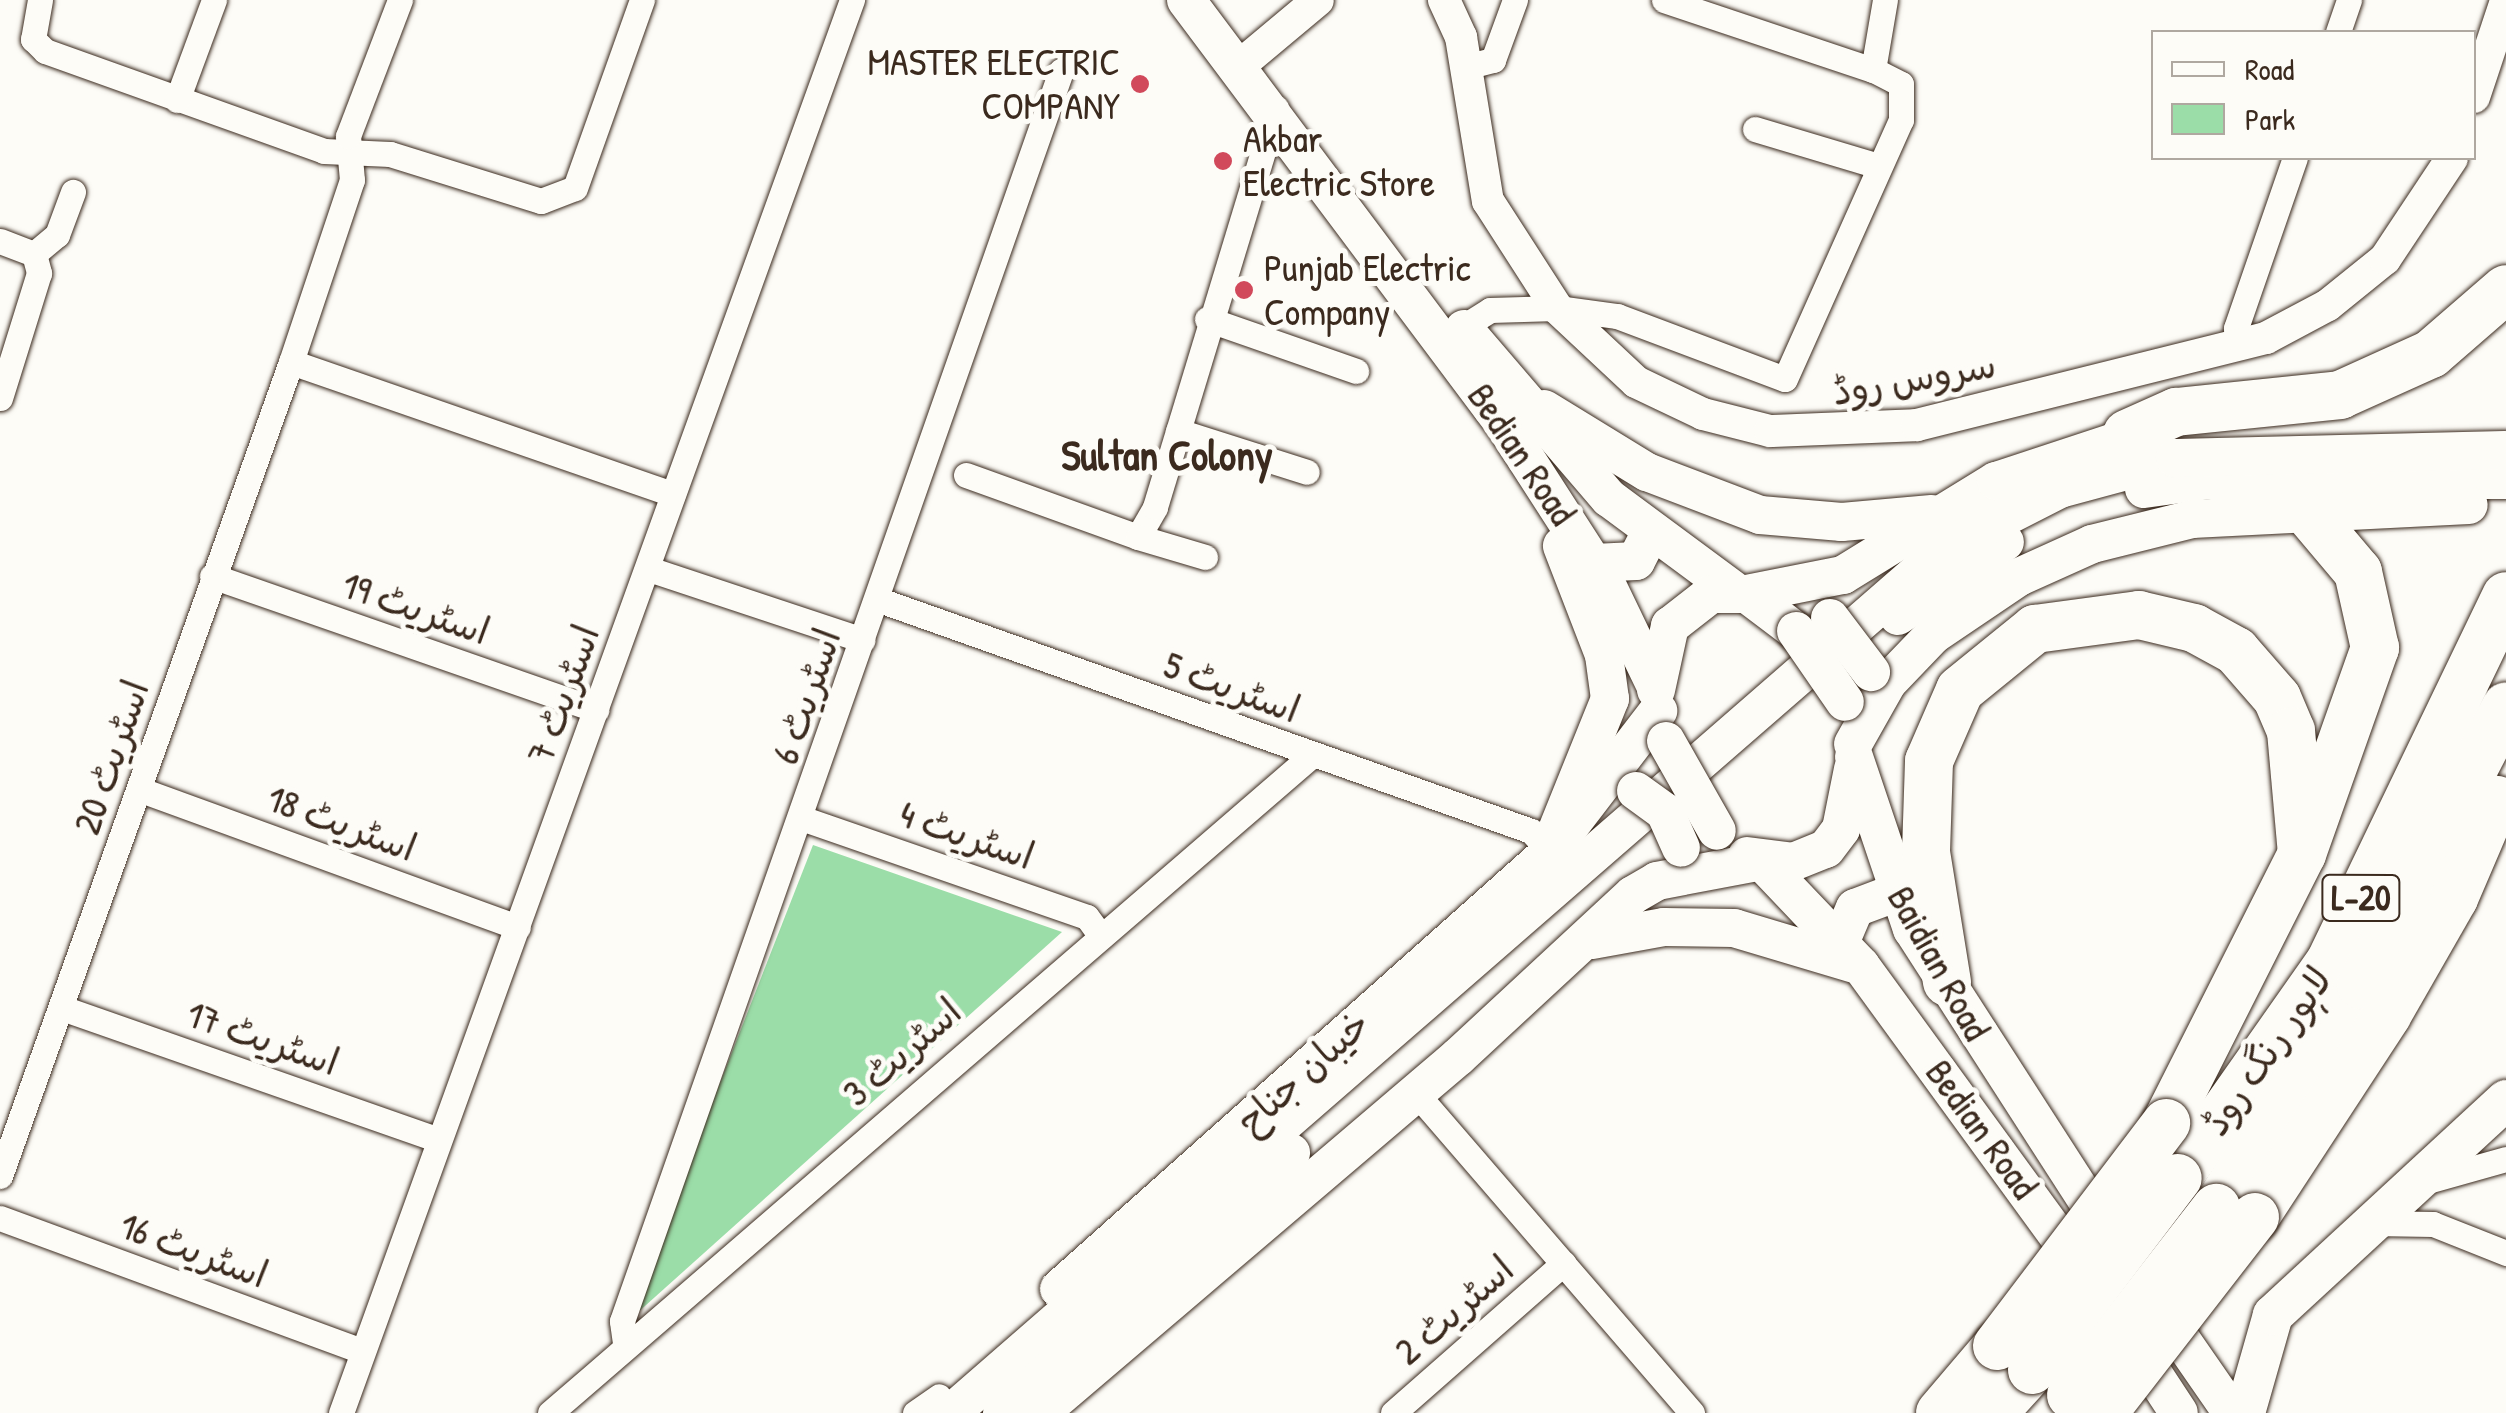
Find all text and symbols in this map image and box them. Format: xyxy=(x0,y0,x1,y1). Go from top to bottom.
legend xyxy=(2151,30,2476,160)
place label: MASTER ELECTRIC COMPANY xyxy=(867,39,1120,128)
text: Road xyxy=(2245,49,2294,89)
marker: MASTER ELECTRIC COMPANY xyxy=(1129,73,1151,95)
text: Park xyxy=(2245,99,2295,139)
place label: Akbar Electric Store xyxy=(1243,116,1435,205)
marker: Akbar Electric Store xyxy=(1212,150,1234,172)
place label: Punjab Electric Company xyxy=(1264,245,1471,334)
marker: Punjab Electric Company xyxy=(1233,279,1255,301)
street label: سروس روڈ xyxy=(1829,341,1999,415)
street label: Bedian Road xyxy=(1458,375,1586,533)
district label: Sultan Colony xyxy=(1061,430,1273,480)
street label: اسٹریٹ 19 xyxy=(337,562,495,654)
street label: اسٹریٹ 7 xyxy=(517,619,609,769)
street label: اسٹریٹ 6 xyxy=(762,622,850,770)
street label: اسٹریٹ 5 xyxy=(1158,642,1306,732)
street label: اسٹریٹ 20 xyxy=(63,674,159,840)
street label: اسٹریٹ 18 xyxy=(261,775,423,871)
street label: اسٹریٹ 4 xyxy=(894,791,1040,879)
road number: L-20 xyxy=(2321,868,2401,928)
street label: Baidian Road xyxy=(1878,878,2000,1048)
street label: لاہور رنگ روڈ xyxy=(2192,958,2342,1144)
street label: اسٹریٹ 3 xyxy=(834,988,970,1116)
street label: اسٹریٹ 17 xyxy=(181,991,345,1085)
street label: خیبان جناح xyxy=(1227,1000,1379,1144)
street label: Bedian Road xyxy=(1916,1051,2048,1207)
street label: اسٹریٹ 16 xyxy=(114,1202,274,1298)
street label: اسٹریٹ 2 xyxy=(1385,1246,1523,1374)

